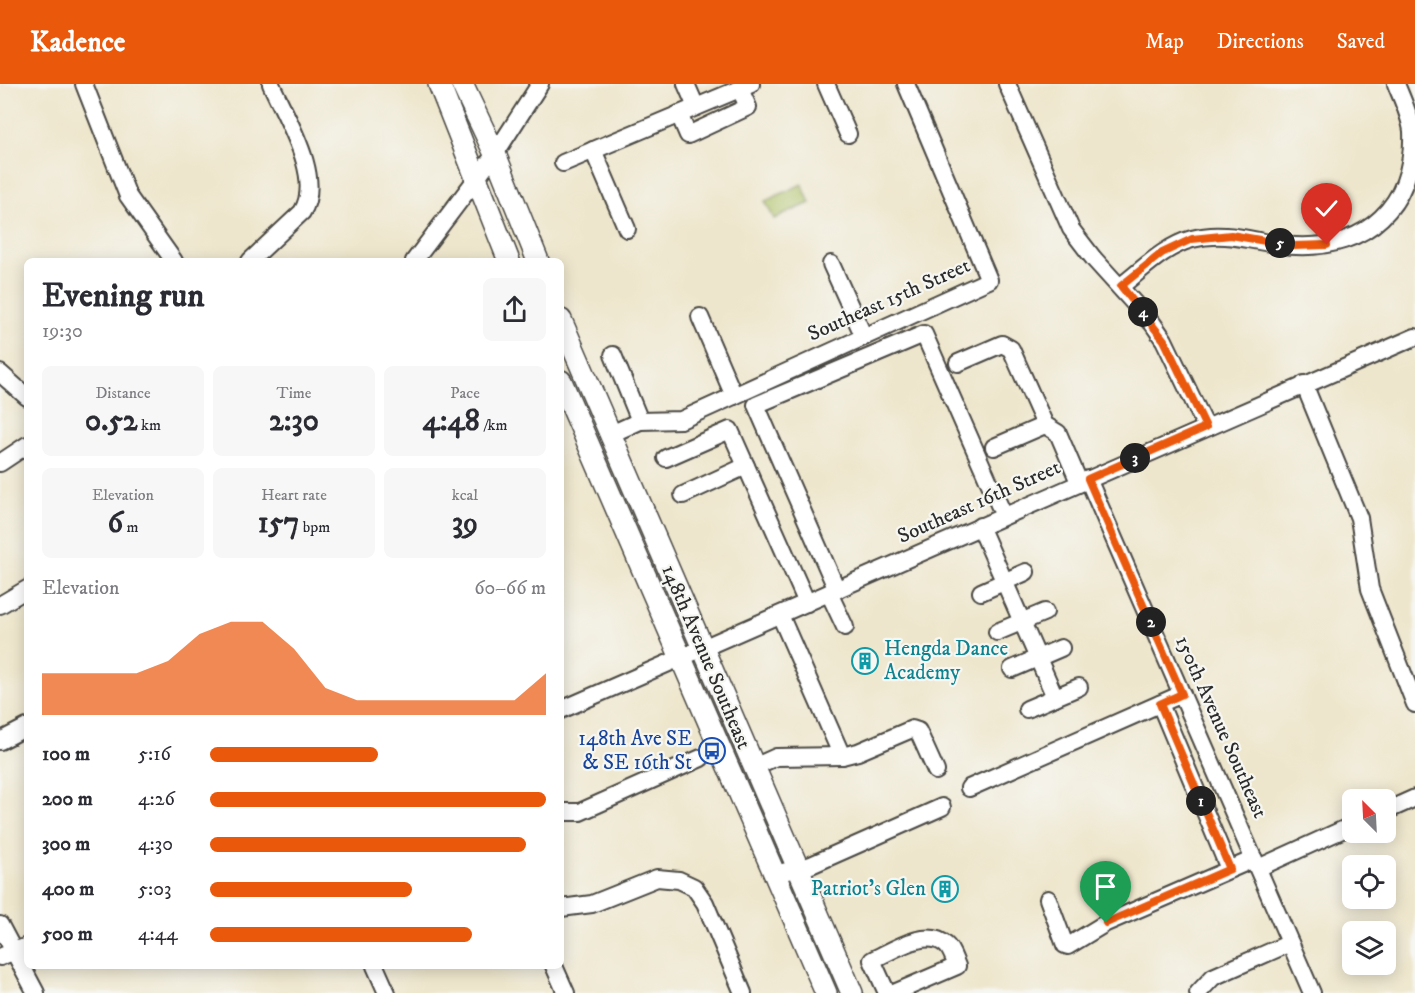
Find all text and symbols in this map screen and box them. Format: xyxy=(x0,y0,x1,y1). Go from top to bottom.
text: Kadence xyxy=(30,25,125,60)
text: Map xyxy=(1145,29,1184,55)
text: Directions xyxy=(1217,29,1304,55)
text: Saved xyxy=(1337,29,1385,55)
pin xyxy=(1301,183,1352,245)
icon: check xyxy=(1310,192,1343,225)
pin: 5 xyxy=(1265,228,1295,258)
text: 5 xyxy=(1276,233,1284,253)
street label: Southeast 15th Street xyxy=(804,252,974,347)
text: Evening run xyxy=(42,276,204,317)
button: share xyxy=(483,278,546,341)
pin: 4 xyxy=(1128,297,1158,327)
text: 4 xyxy=(1138,302,1148,322)
text: 19:30 xyxy=(42,319,83,344)
text: Distance xyxy=(95,383,151,403)
text: Time xyxy=(277,383,311,403)
text: Pace xyxy=(450,383,480,403)
text: 0.52 xyxy=(85,403,138,440)
text: 2:30 xyxy=(269,403,319,440)
text: 4:48 xyxy=(422,403,480,440)
text: km xyxy=(138,415,161,435)
text: /km xyxy=(480,415,508,435)
pin: 3 xyxy=(1120,443,1150,473)
text: 3 xyxy=(1132,448,1138,468)
street label: Southeast 16th Street xyxy=(894,454,1065,550)
text: Elevation xyxy=(92,485,154,505)
text: Heart rate xyxy=(261,485,327,505)
text: kcal xyxy=(452,485,478,505)
text: 6 xyxy=(107,505,123,542)
text: 157 xyxy=(258,505,299,542)
text: 39 xyxy=(452,505,478,542)
text: m xyxy=(123,517,139,537)
text: bpm xyxy=(299,517,330,537)
street label: 148th Avenue Southeast xyxy=(655,561,757,753)
text: Elevation xyxy=(42,576,119,601)
text: 60–66 m xyxy=(474,576,546,601)
pin: 2 xyxy=(1136,607,1166,637)
text: 2 xyxy=(1147,612,1155,632)
street label: 150th Avenue Southeast xyxy=(1169,632,1273,822)
place label: Hengda Dance Academy xyxy=(884,636,1009,686)
building icon: Hengda Dance Academy xyxy=(850,646,880,676)
place label: 148th Ave SE & SE 16th St xyxy=(578,726,692,776)
bus stop icon: 148th Ave SE & SE 16th St xyxy=(697,736,727,766)
text: 100 m xyxy=(42,742,90,767)
text: 5:16 xyxy=(138,742,171,767)
pin: 1 xyxy=(1186,786,1216,816)
text: 200 m xyxy=(42,787,93,812)
text: 4:26 xyxy=(138,787,175,812)
north arrow xyxy=(1342,789,1396,843)
map controls xyxy=(1342,789,1396,975)
text: 300 m xyxy=(42,832,90,857)
text: 4:30 xyxy=(138,832,173,857)
button: locate xyxy=(1342,855,1396,909)
pin xyxy=(1080,861,1131,923)
icon: arrive xyxy=(1089,870,1122,903)
building icon: Patriot's Glen xyxy=(930,874,960,904)
place label: Patriot's Glen xyxy=(811,876,926,902)
text: 400 m xyxy=(42,877,94,902)
text: 5:03 xyxy=(138,877,171,902)
button: layers xyxy=(1342,921,1396,975)
text: 500 m xyxy=(42,922,93,947)
text: 4:44 xyxy=(138,922,178,947)

